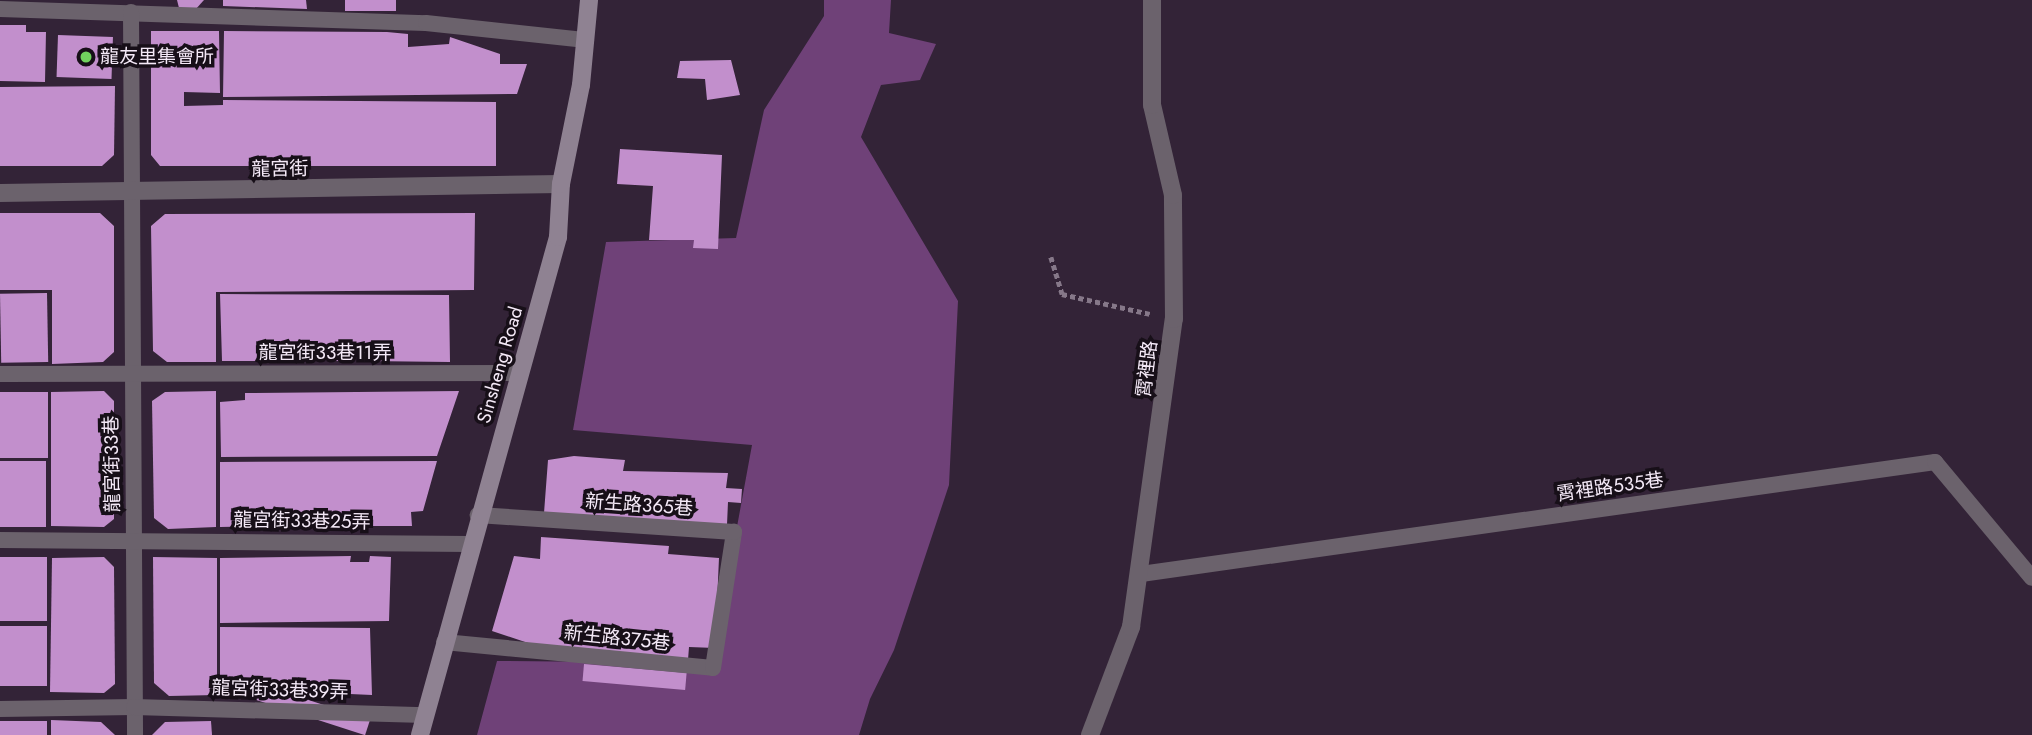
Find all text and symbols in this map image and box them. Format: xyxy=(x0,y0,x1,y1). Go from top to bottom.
place label: 龍友里集會所 xyxy=(100,46,214,68)
marker: 龍友里集會所 xyxy=(78,49,94,65)
street label: 龍宮街 xyxy=(251,157,309,181)
street label: Sinsheng Road xyxy=(472,304,528,426)
street label: 霄裡路 xyxy=(1132,339,1162,399)
street label: 龍宮街33巷11弄 xyxy=(259,342,391,364)
street label: 龍宮街33巷 xyxy=(100,415,124,513)
street label: 霄裡路535巷 xyxy=(1555,468,1665,506)
street label: 新生路365巷 xyxy=(584,490,694,520)
street label: 龍宮街33巷25弄 xyxy=(233,508,371,534)
street label: 新生路375巷 xyxy=(563,621,671,655)
street label: 龍宮街33巷39弄 xyxy=(211,676,349,704)

